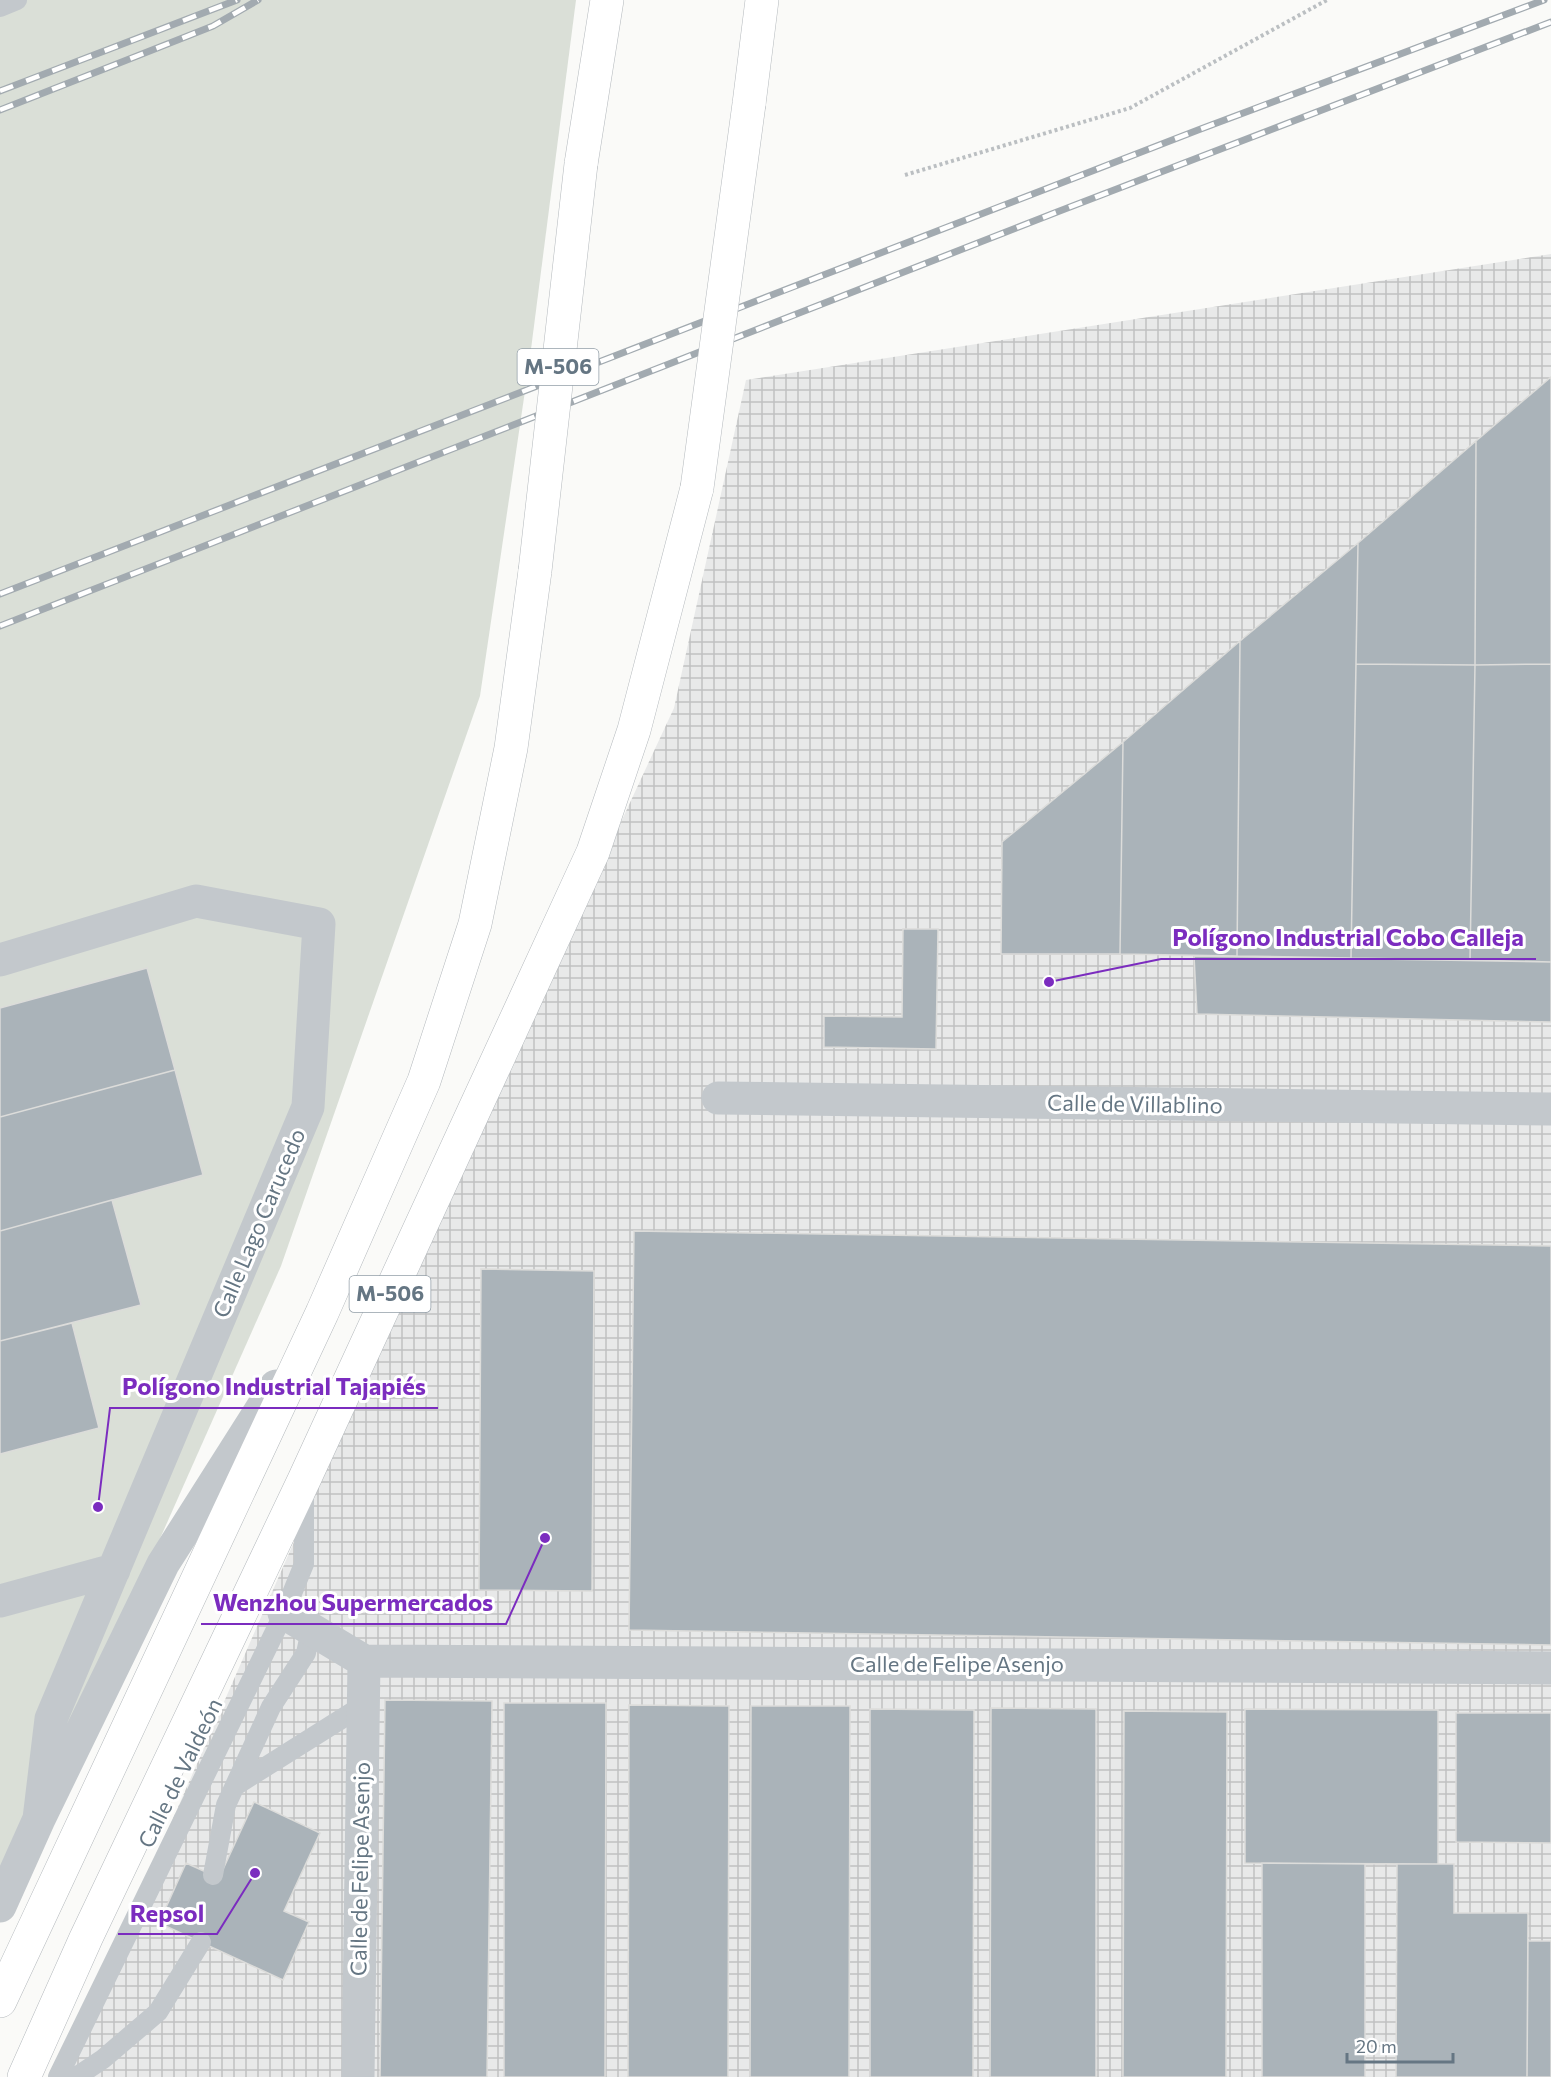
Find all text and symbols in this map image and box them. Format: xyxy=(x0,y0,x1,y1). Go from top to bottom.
road number: M-506 xyxy=(518,349,598,385)
callout: Polígono Industrial Cobo Calleja xyxy=(1161,917,1536,959)
text: Polígono Industrial Cobo Calleja xyxy=(1172,922,1524,951)
street label: Calle de Villablino xyxy=(1047,1088,1223,1119)
street label: Calle Lago Carucedo xyxy=(207,1124,311,1321)
road number: M-506 xyxy=(350,1276,430,1312)
callout: Polígono Industrial Tajapiés xyxy=(110,1366,438,1408)
text: Polígono Industrial Tajapiés xyxy=(122,1371,426,1400)
callout: Wenzhou Supermercados xyxy=(201,1582,506,1624)
text: Wenzhou Supermercados xyxy=(213,1587,493,1616)
street label: Calle de Felipe Asenjo xyxy=(850,1650,1064,1677)
street label: Calle de Valdeón xyxy=(132,1694,227,1852)
street label: Calle de Felipe Asenjo xyxy=(344,1762,375,1976)
callout: Repsol xyxy=(118,1892,217,1934)
text: Repsol xyxy=(130,1898,204,1927)
scale bar xyxy=(1347,2026,1454,2064)
text: 20 m xyxy=(1356,2035,1397,2057)

